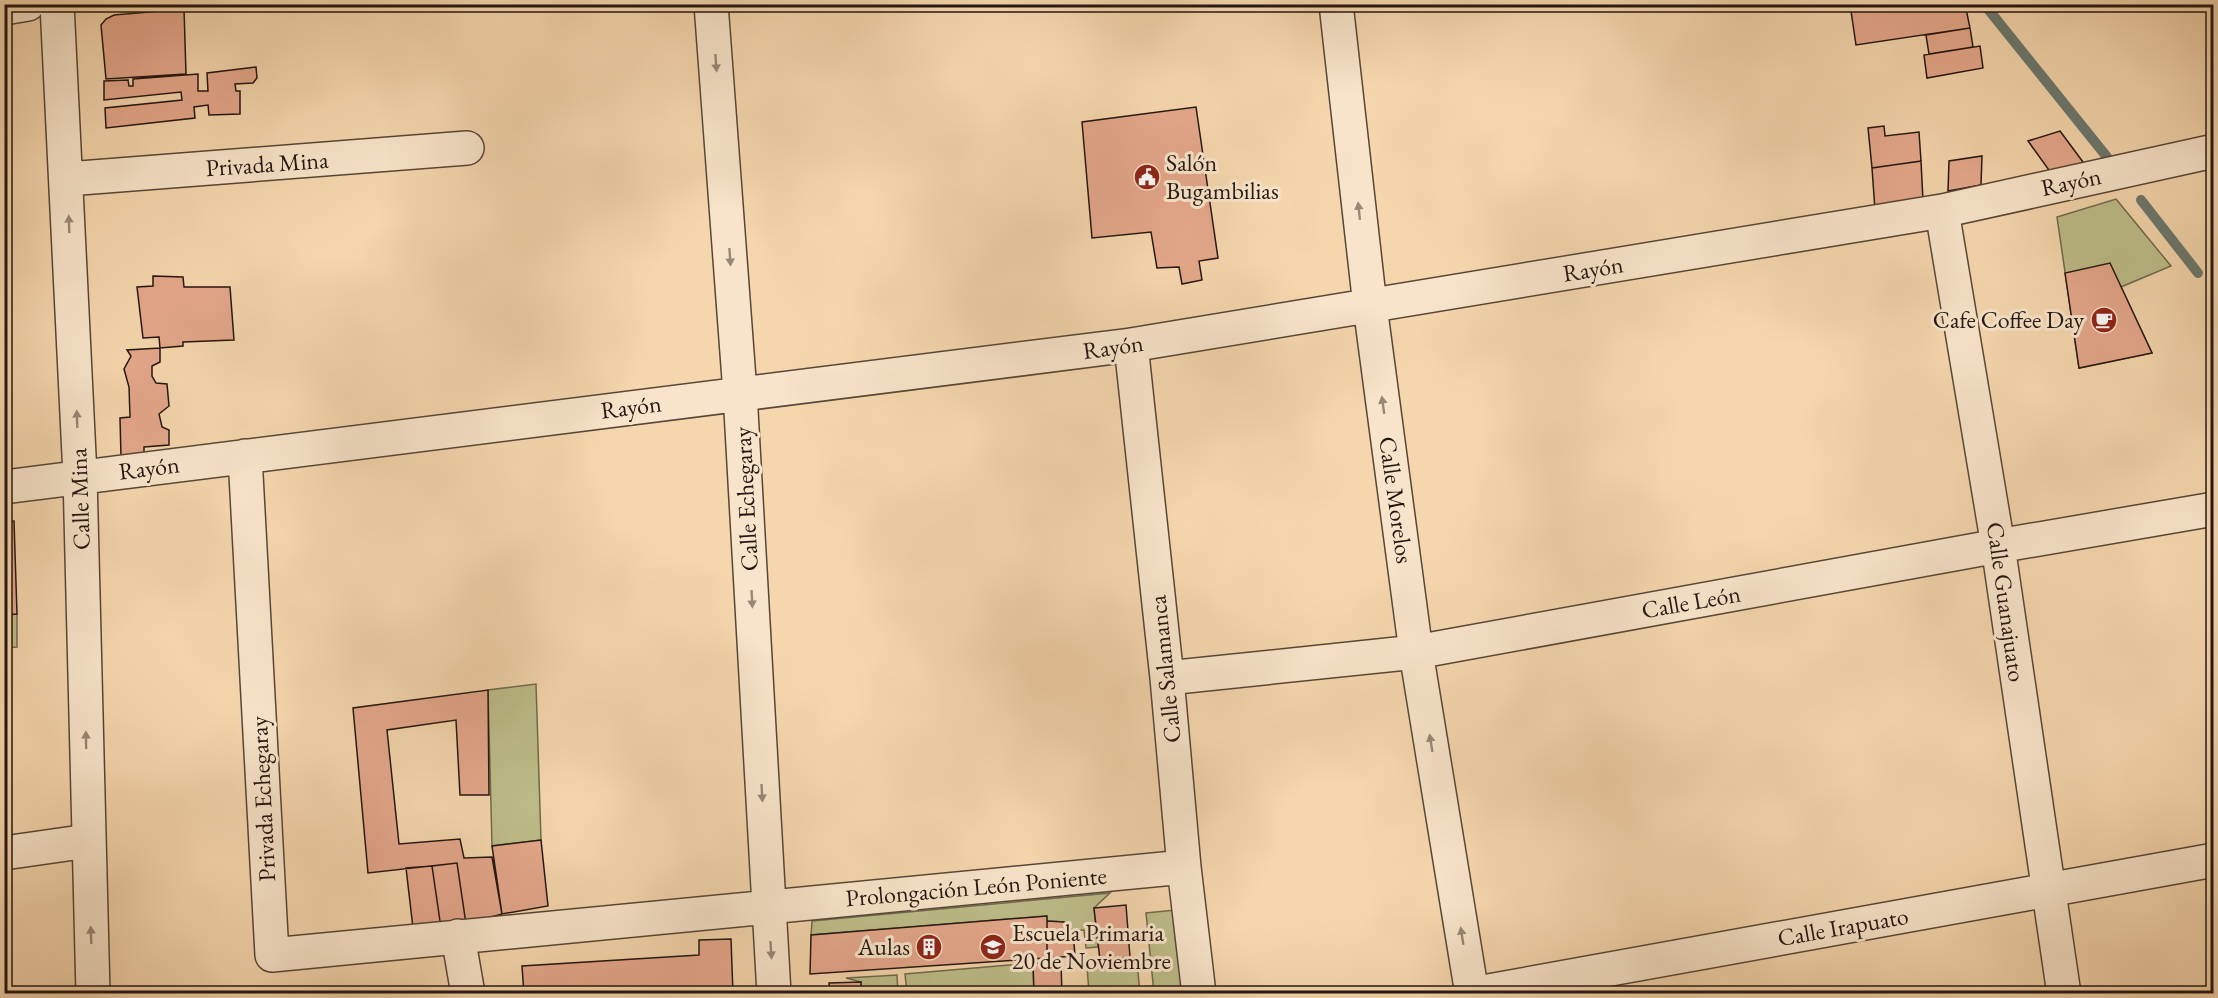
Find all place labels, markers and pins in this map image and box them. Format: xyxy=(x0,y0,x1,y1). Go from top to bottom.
place label: Salón Bugambilias xyxy=(1166,147,1279,206)
public building icon: Salón Bugambilias xyxy=(1132,162,1162,192)
place label: Cafe Coffee Day xyxy=(1933,304,2084,335)
cafe icon: Cafe Coffee Day xyxy=(2089,305,2119,335)
place label: Escuela Primaria 20 de Noviembre xyxy=(1012,917,1171,976)
place label: Aulas xyxy=(857,931,910,962)
building icon: Aulas xyxy=(914,932,944,962)
school or university icon: Escuela Primaria 20 de Noviembre xyxy=(978,932,1008,962)

